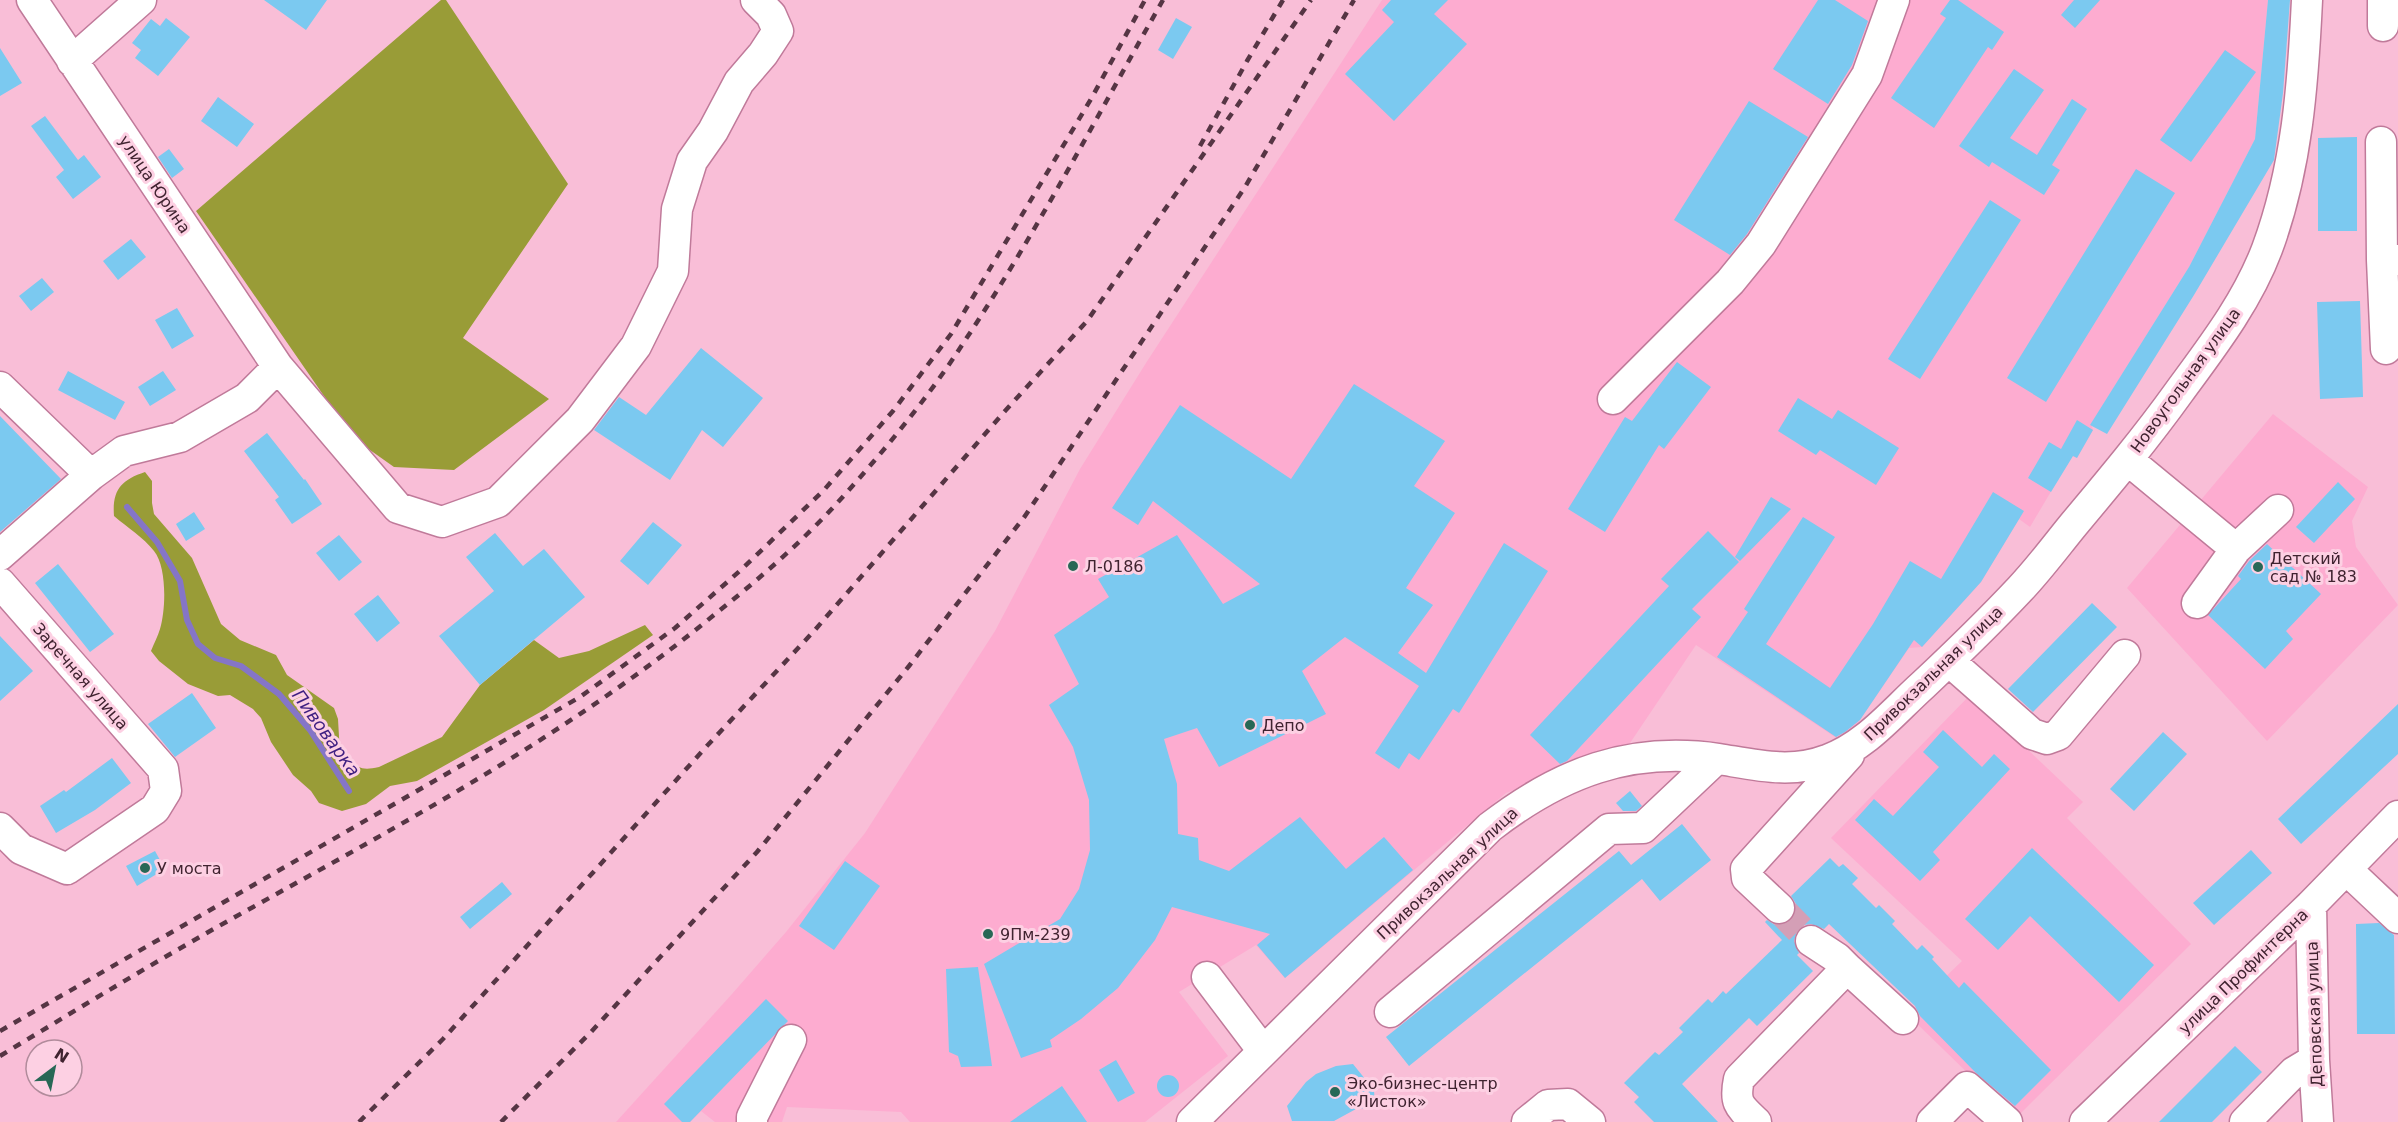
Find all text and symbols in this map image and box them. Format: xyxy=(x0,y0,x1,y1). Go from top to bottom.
street label: улица Юрина xyxy=(115,132,194,237)
street label: Новоугольная улица xyxy=(2127,304,2244,456)
place label: Детский сад № 183 xyxy=(2270,549,2357,586)
place label: Л-0186 xyxy=(1085,557,1144,576)
marker: Л-0186 xyxy=(1066,559,1080,573)
marker: Детский сад № 183 xyxy=(2251,560,2265,574)
street label: Привокзальная улица xyxy=(1860,602,2007,745)
street label: Заречная улица xyxy=(29,619,132,734)
water label: Пивоварка xyxy=(288,685,365,780)
place label: Депо xyxy=(1262,716,1305,735)
marker: Депо xyxy=(1243,718,1257,732)
street label: Привокзальная улица xyxy=(1373,803,1522,943)
place label: У моста xyxy=(157,859,222,878)
marker: У моста xyxy=(138,861,152,875)
street label: улица Профинтерна xyxy=(2175,905,2312,1038)
place label: 9Пм-239 xyxy=(1000,925,1071,944)
marker: 9Пм-239 xyxy=(981,927,995,941)
street label: Деповская улица xyxy=(2302,941,2327,1087)
north arrow xyxy=(24,1038,84,1098)
text: N xyxy=(51,1044,72,1067)
place label: Эко-бизнес-центр «Листок» xyxy=(1347,1074,1498,1111)
marker: Эко-бизнес-центр «Листок» xyxy=(1328,1085,1342,1099)

